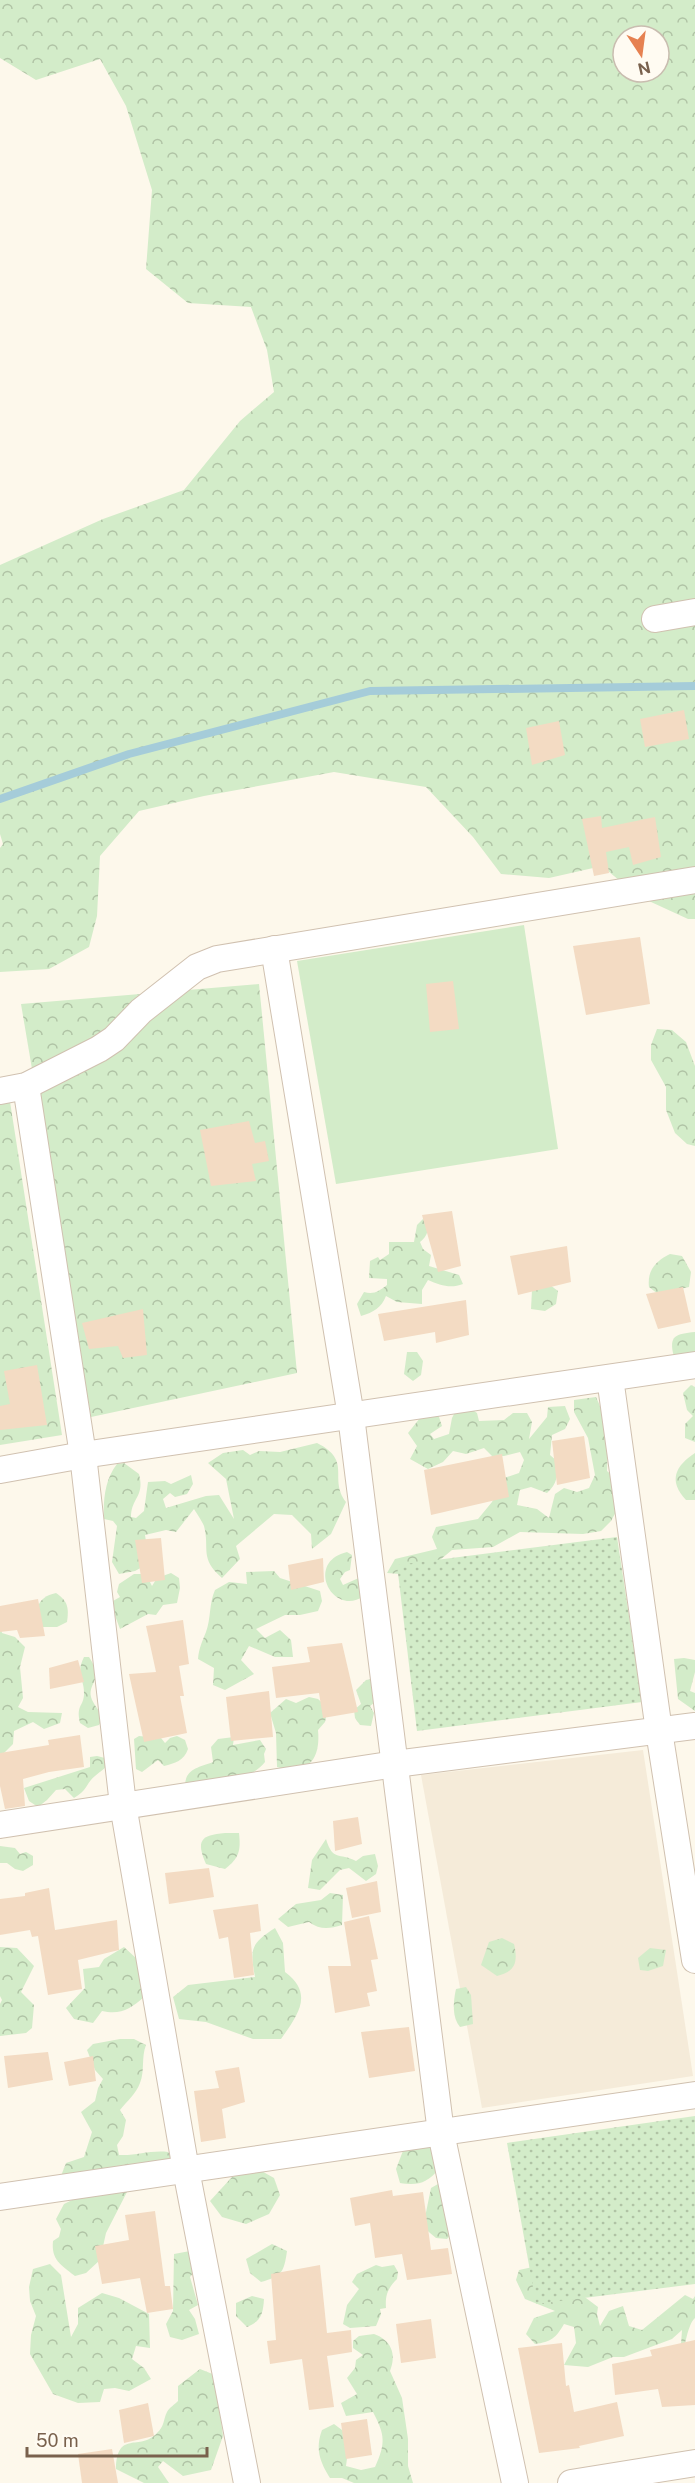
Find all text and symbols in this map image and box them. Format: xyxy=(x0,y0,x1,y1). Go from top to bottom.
north arrow xyxy=(611,24,671,84)
text: N xyxy=(636,57,652,79)
scale bar xyxy=(27,2420,207,2458)
text: 50 m xyxy=(36,2430,79,2451)

